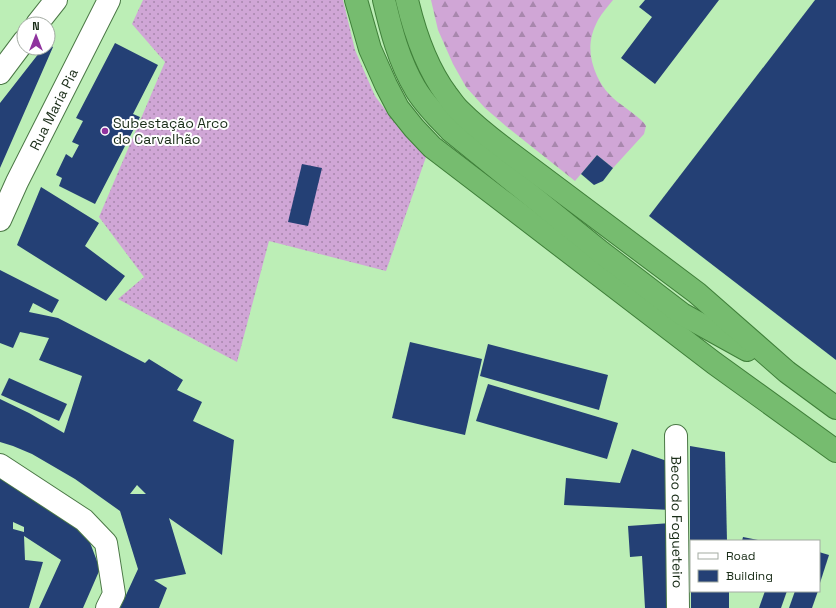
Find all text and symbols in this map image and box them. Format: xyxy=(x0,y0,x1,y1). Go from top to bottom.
north arrow xyxy=(16,16,56,56)
text: N xyxy=(32,19,40,33)
street label: Rua Maria Pia xyxy=(25,65,82,153)
place label: Subestação Arco do Carvalhão xyxy=(113,114,228,148)
marker: Subestação Arco do Carvalhão xyxy=(100,126,110,136)
street label: Beco do Fogueteiro xyxy=(667,455,687,589)
legend xyxy=(690,540,820,592)
text: Road xyxy=(726,548,755,564)
text: Building xyxy=(726,568,773,584)

